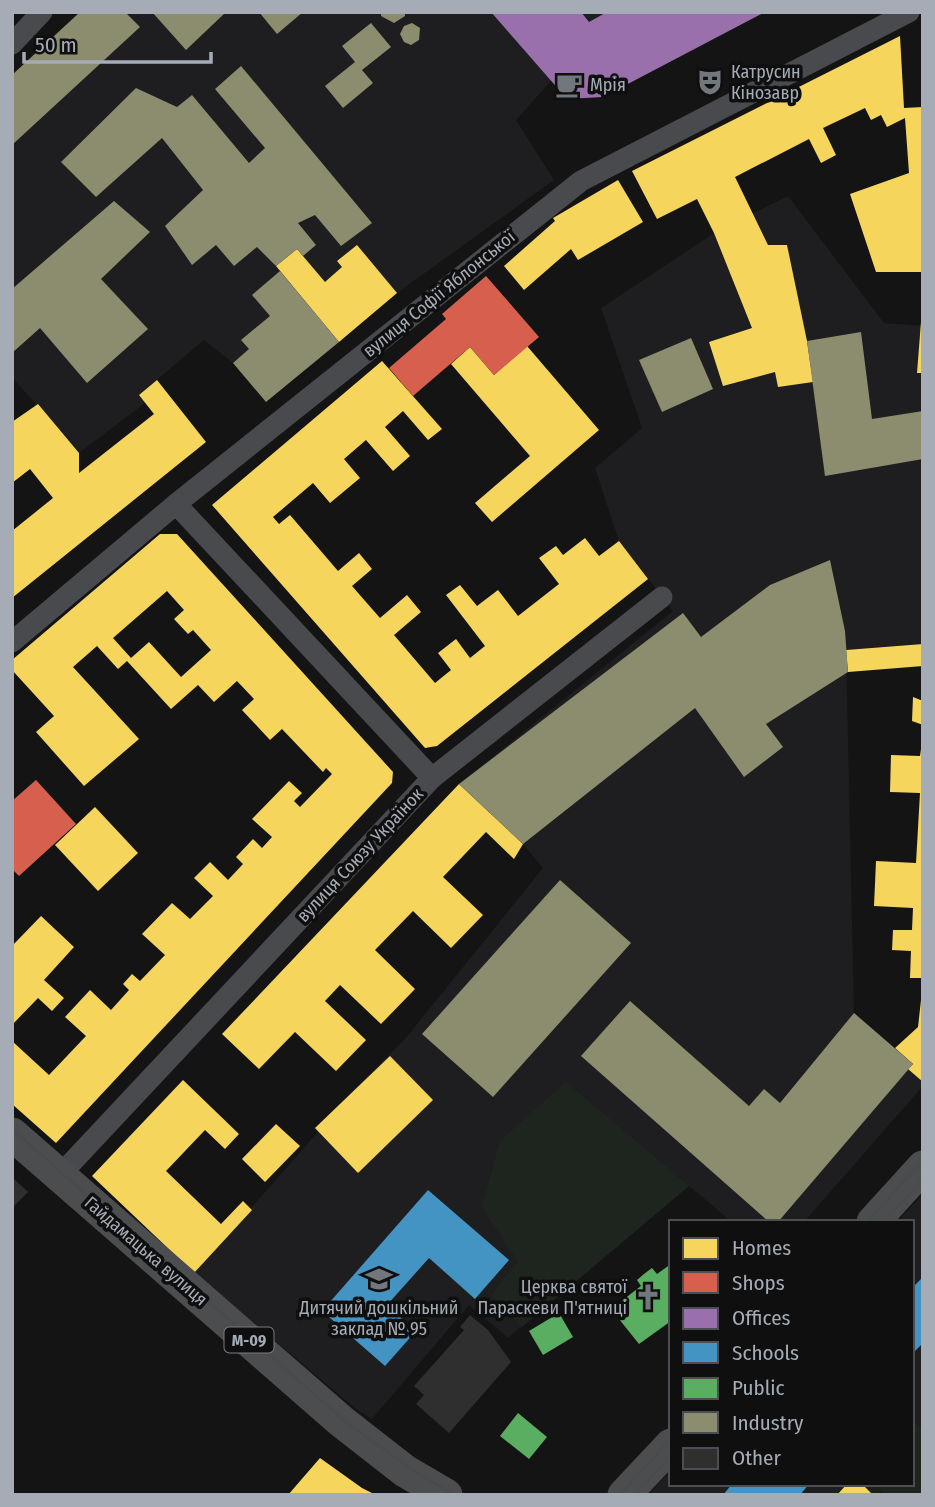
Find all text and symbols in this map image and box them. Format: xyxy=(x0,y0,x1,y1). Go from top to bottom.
scale bar xyxy=(24,21,212,65)
text: 50 m xyxy=(35,32,77,58)
place label: Катрусин Кінозавр xyxy=(731,61,801,104)
theatre icon: Катрусин Кінозавр xyxy=(695,67,725,97)
cafe icon: Мрія xyxy=(554,70,584,100)
place label: Мрія xyxy=(590,74,626,96)
street label: вулиця Софії Яблонської xyxy=(359,226,520,362)
street label: вулиця Союзу Українок xyxy=(292,783,428,927)
street label: Гайдамацька вулиця xyxy=(80,1192,212,1310)
legend xyxy=(669,1220,914,1486)
text: Homes xyxy=(732,1235,791,1261)
school or university icon: Дитячий дошкільний заклад № 95 xyxy=(364,1264,394,1294)
text: Shops xyxy=(732,1270,785,1296)
place label: Церква святої Параскеви П'ятниці xyxy=(478,1276,627,1319)
church icon: Церква святої Параскеви П'ятниці xyxy=(633,1282,663,1312)
place label: Дитячий дошкільний заклад № 95 xyxy=(299,1297,458,1340)
text: Offices xyxy=(732,1305,791,1331)
road number: М-09 xyxy=(224,1328,274,1352)
text: Schools xyxy=(732,1340,799,1366)
text: Public xyxy=(732,1375,784,1401)
text: Industry xyxy=(732,1410,804,1436)
text: Other xyxy=(732,1445,781,1471)

